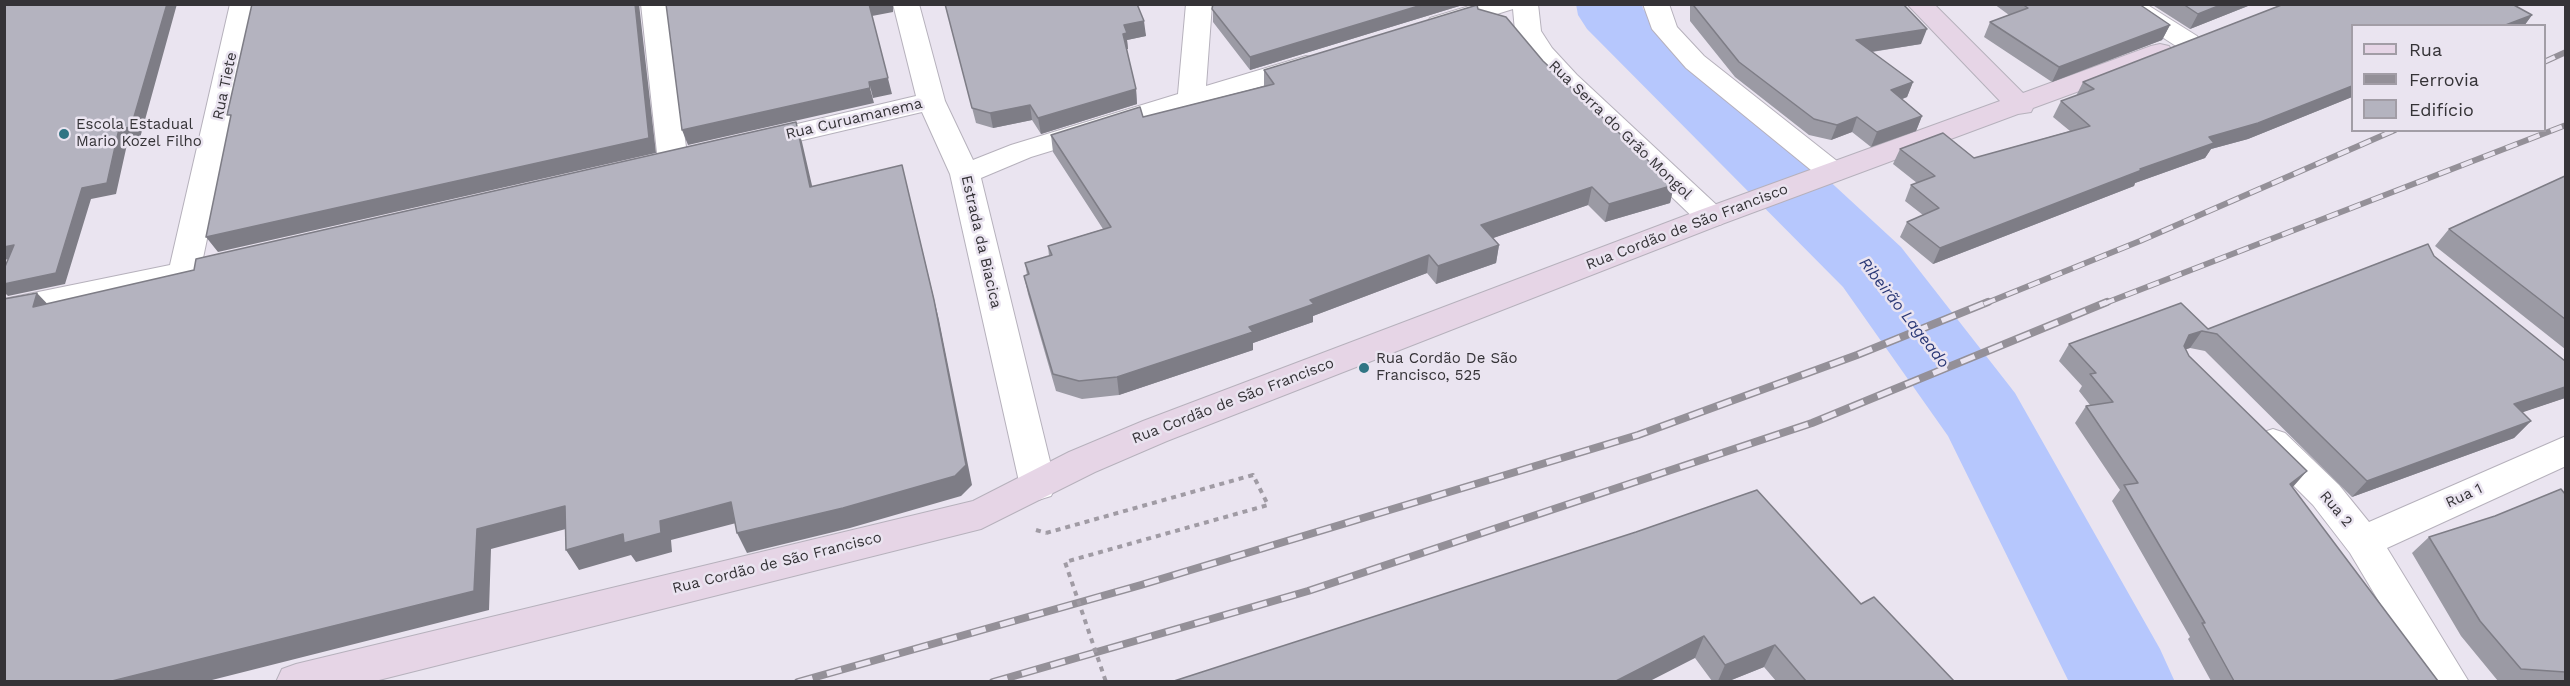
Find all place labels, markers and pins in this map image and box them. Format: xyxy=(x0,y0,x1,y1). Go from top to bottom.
place label: Escola Estadual Mario Kozel Filho xyxy=(76,116,202,151)
marker: Escola Estadual Mario Kozel Filho xyxy=(57,127,71,141)
place label: Rua Cordão De São Francisco, 525 xyxy=(1376,350,1517,385)
marker: Rua Cordão De São Francisco, 525 xyxy=(1357,361,1371,375)

